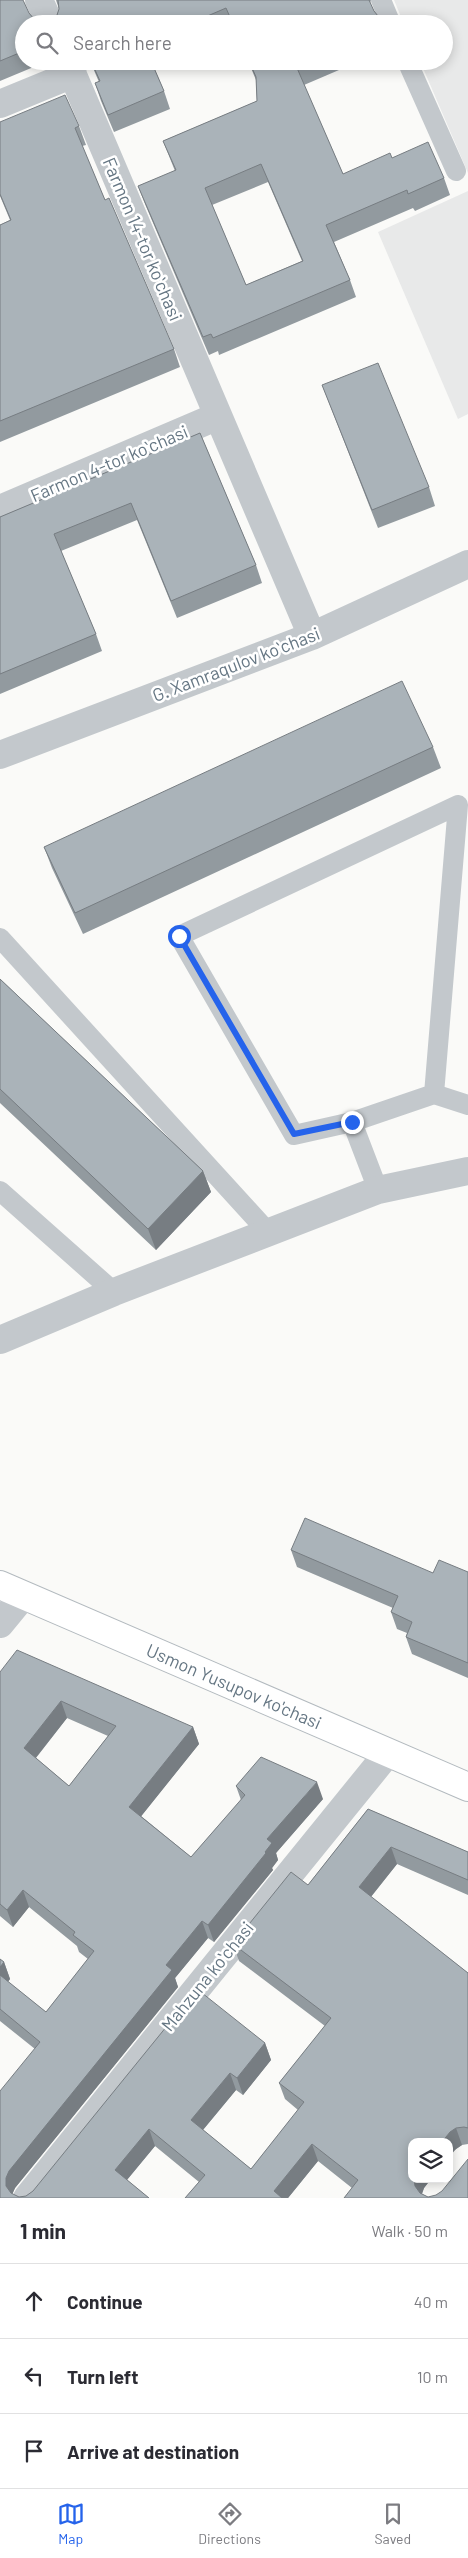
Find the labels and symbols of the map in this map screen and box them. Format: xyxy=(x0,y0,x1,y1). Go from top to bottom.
street label: Farmon 14-tor koʻchasi xyxy=(99,154,187,324)
street label: Farmon 4-tor koʻchasi xyxy=(27,420,191,506)
street label: G. Xamraqulov koʻchasi xyxy=(149,622,323,706)
route start xyxy=(168,925,191,948)
route end xyxy=(341,1111,364,1134)
street label: Usmon Yusupov ko'chasi xyxy=(143,1639,325,1734)
street label: Mahzuna koʻchasi xyxy=(156,1917,258,2035)

